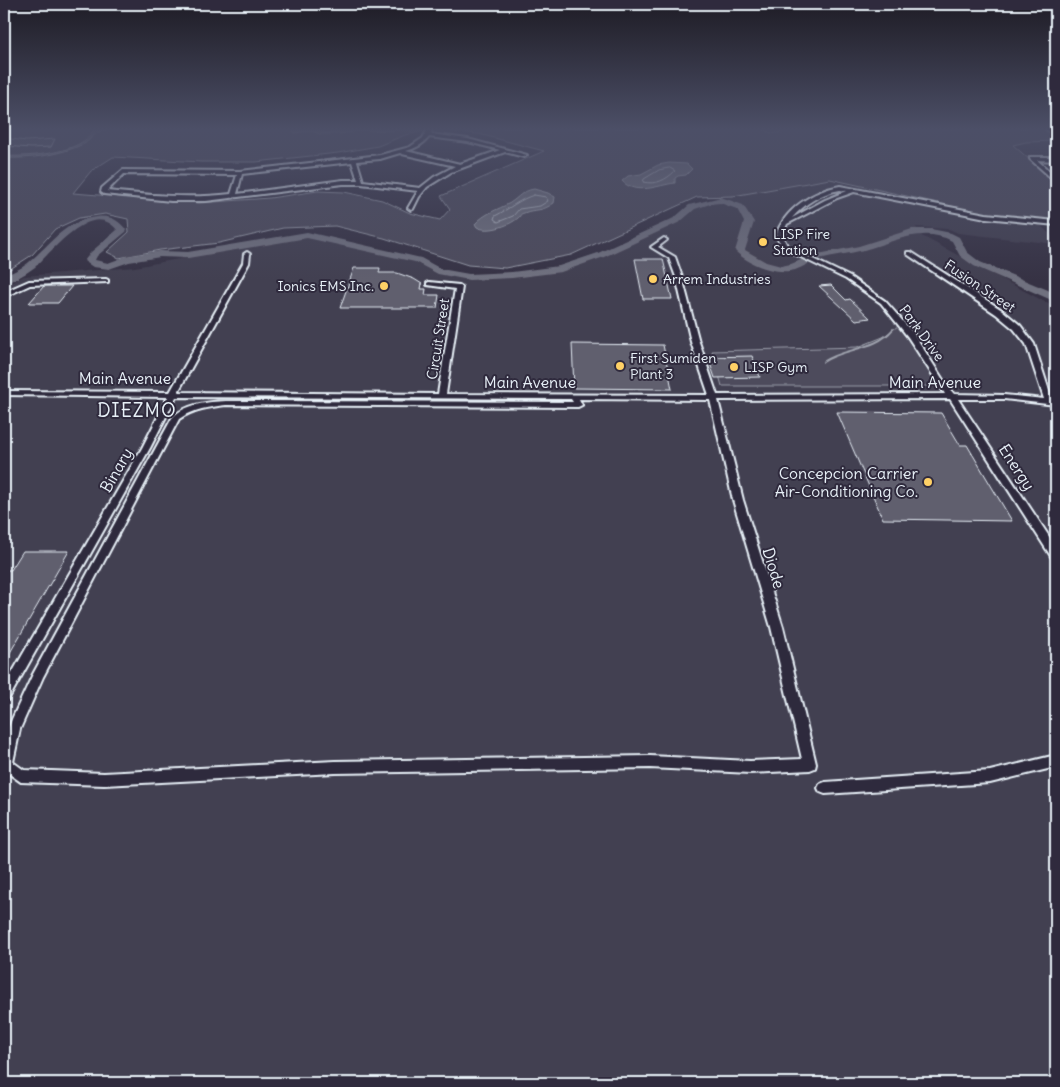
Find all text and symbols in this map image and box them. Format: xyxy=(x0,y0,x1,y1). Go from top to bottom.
place label: LISP Fire Station xyxy=(773,225,830,259)
marker: LISP Fire Station xyxy=(757,236,769,248)
street label: Fusion Street xyxy=(941,256,1019,316)
place label: Arrem Industries xyxy=(663,270,771,288)
marker: Arrem Industries xyxy=(647,273,659,285)
place label: Ionics EMS Inc. xyxy=(278,277,374,295)
marker: Ionics EMS Inc. xyxy=(378,280,390,292)
street label: Circuit Street xyxy=(423,297,453,381)
street label: Park Drive xyxy=(896,301,948,365)
place label: First Sumiden Plant 3 xyxy=(630,349,716,383)
place label: LISP Gym xyxy=(744,358,808,376)
marker: First Sumiden Plant 3 xyxy=(614,360,626,372)
marker: LISP Gym xyxy=(728,361,740,373)
street label: Main Avenue xyxy=(79,368,171,388)
street label: Main Avenue xyxy=(484,372,576,392)
street label: Main Avenue xyxy=(889,372,981,392)
district label: DIEZMO xyxy=(97,398,177,422)
street label: Energy xyxy=(995,440,1039,494)
street label: Binary xyxy=(95,444,137,496)
place label: Concepcion Carrier Air-Conditioning Co. xyxy=(775,463,918,501)
marker: Concepcion Carrier Air-Conditioning Co. xyxy=(922,476,934,488)
street label: Diode xyxy=(758,545,790,591)

